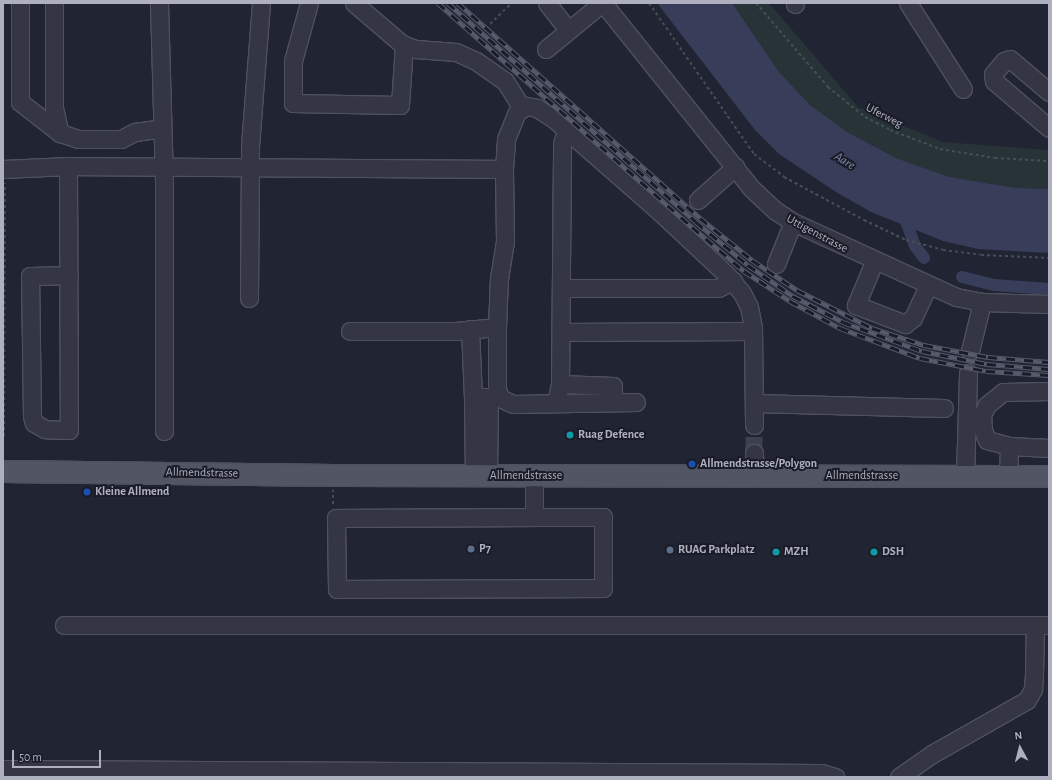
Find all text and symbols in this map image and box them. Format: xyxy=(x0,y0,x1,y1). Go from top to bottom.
street label: Uferweg xyxy=(863,101,905,131)
water label: Aare xyxy=(831,150,857,174)
street label: Uttigenstrasse xyxy=(784,212,850,256)
place label: Ruag Defence xyxy=(578,428,644,442)
marker: Ruag Defence xyxy=(565,430,575,440)
place label: Allmendstrasse/Polygon xyxy=(700,457,817,471)
marker: Allmendstrasse/Polygon xyxy=(687,459,697,469)
street label: Allmendstrasse xyxy=(166,465,238,481)
street label: Allmendstrasse xyxy=(490,469,562,483)
street label: Allmendstrasse xyxy=(826,469,898,483)
place label: Kleine Allmend xyxy=(95,485,169,499)
marker: Kleine Allmend xyxy=(82,487,92,497)
place label: P7 xyxy=(479,542,491,556)
place label: RUAG Parkplatz xyxy=(678,543,755,557)
marker: P7 xyxy=(466,544,476,554)
marker: RUAG Parkplatz xyxy=(665,545,675,555)
place label: MZH xyxy=(784,545,808,559)
place label: DSH xyxy=(882,545,904,559)
marker: MZH xyxy=(771,547,781,557)
marker: DSH xyxy=(869,547,879,557)
north arrow xyxy=(1000,728,1040,768)
text: N xyxy=(1014,730,1023,742)
scale bar xyxy=(14,742,103,768)
text: 50 m xyxy=(19,751,42,763)

